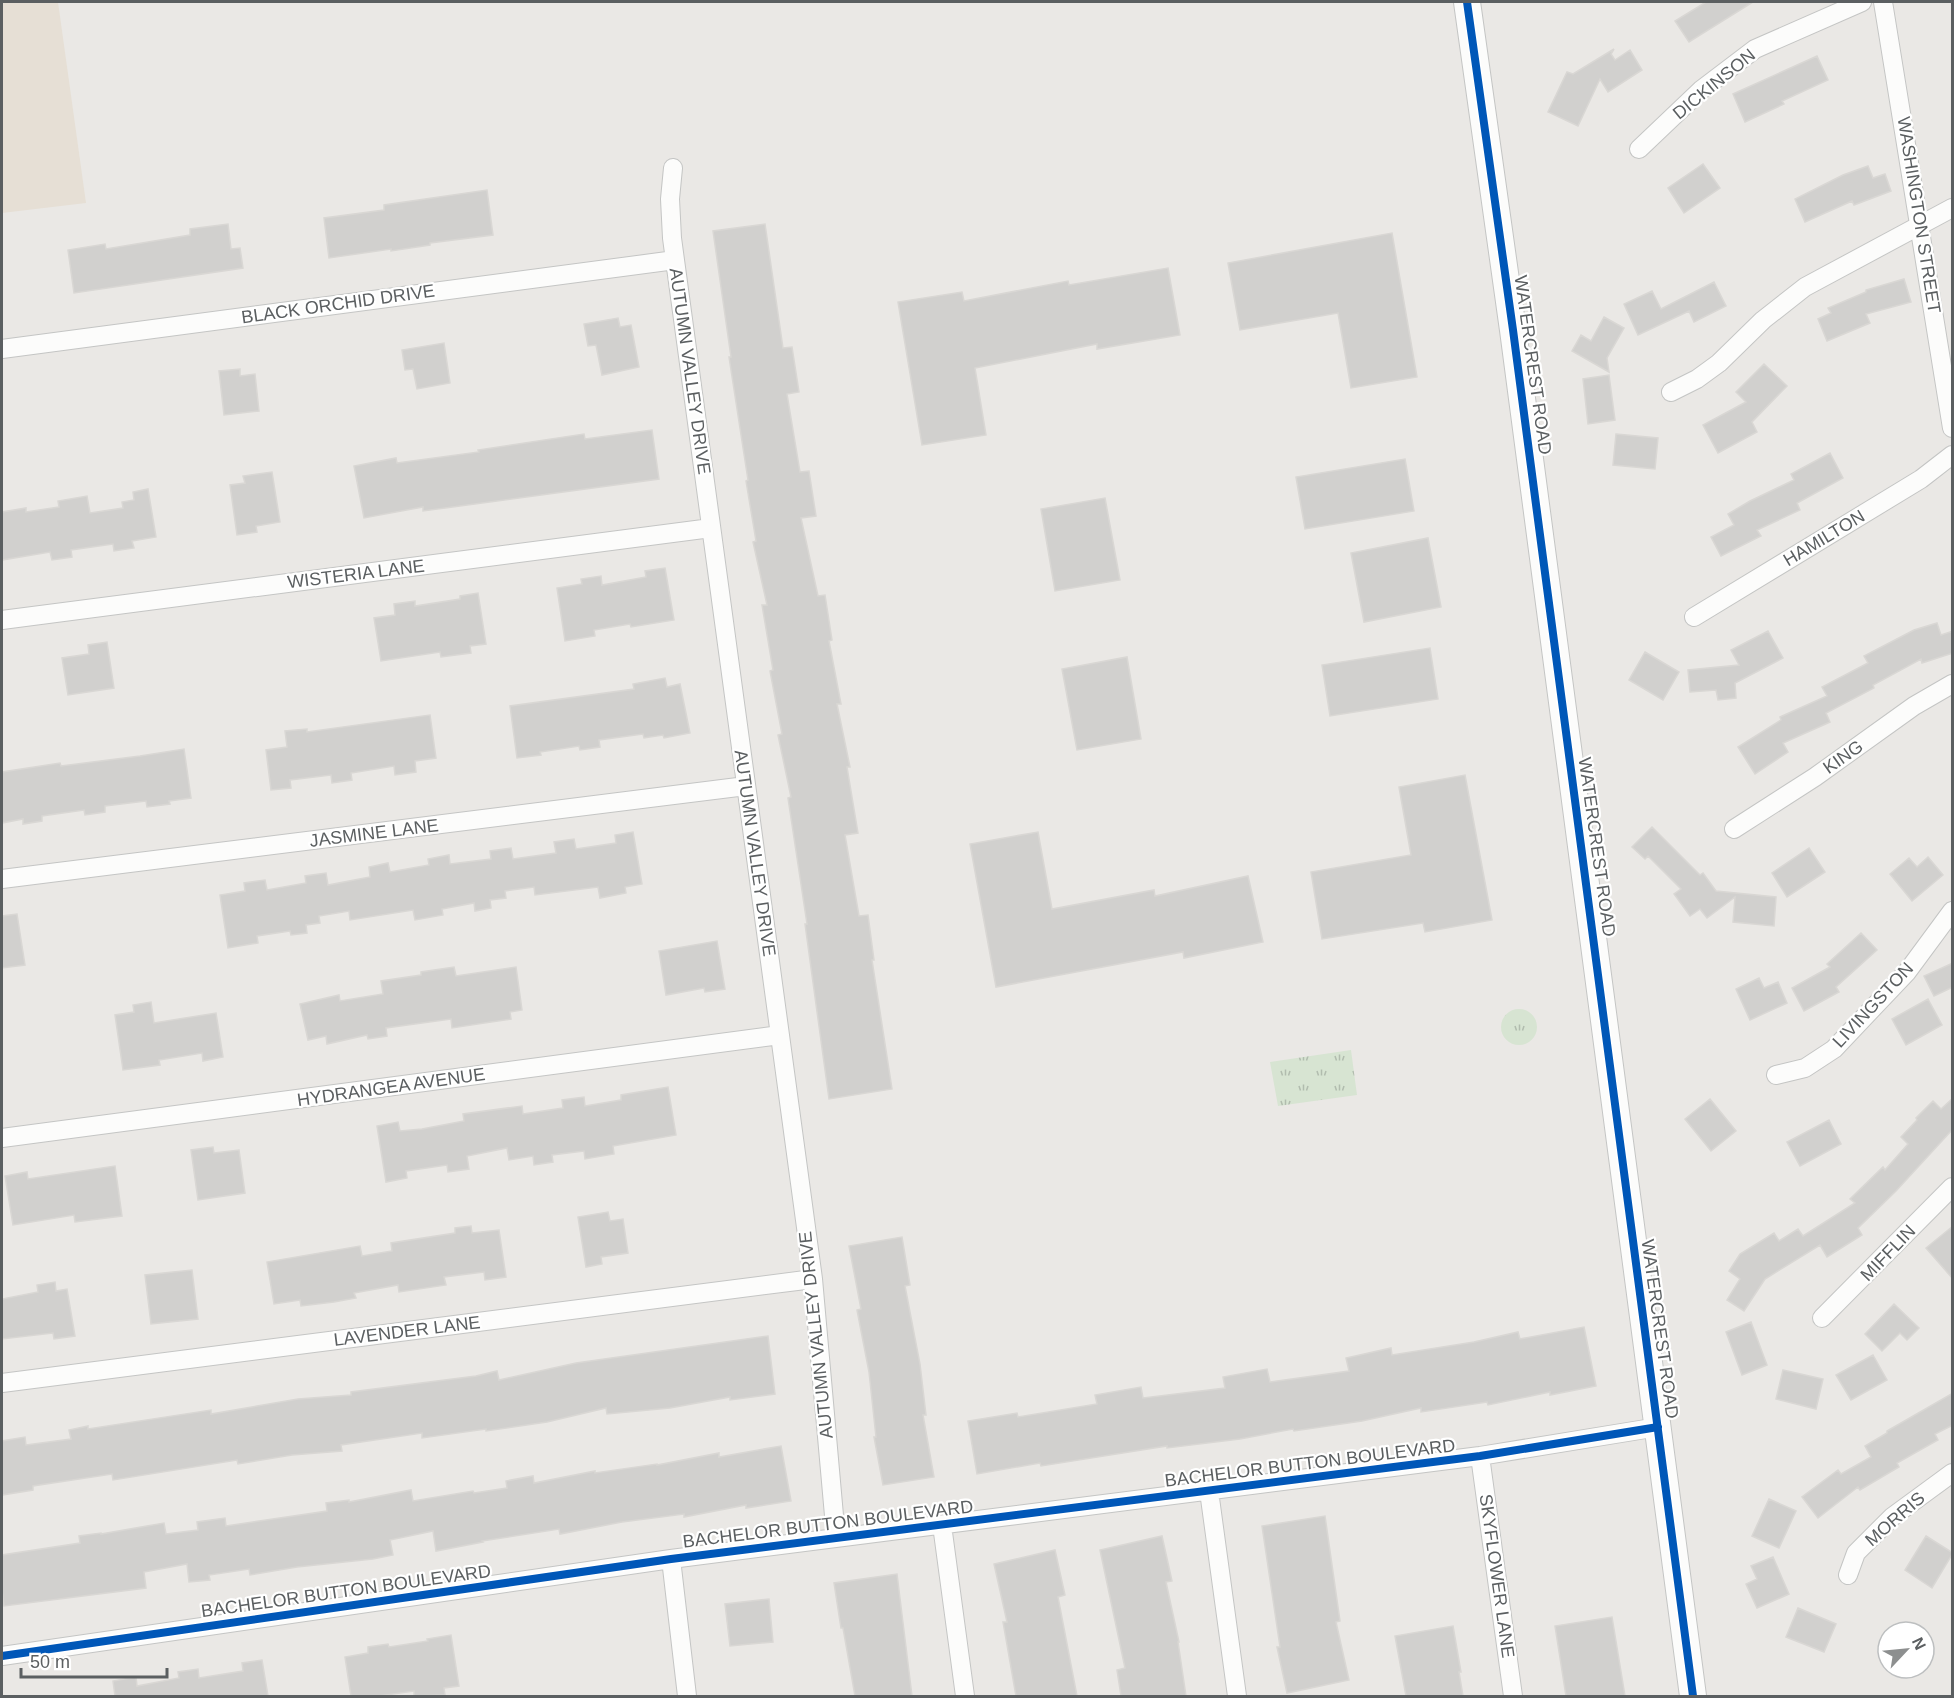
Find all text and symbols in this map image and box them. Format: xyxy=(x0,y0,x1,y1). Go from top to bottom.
street label: DICKINSON xyxy=(1669,45,1759,123)
street label: WASHINGTON STREET xyxy=(1894,115,1944,315)
street label: AUTUMN VALLEY DRIVE xyxy=(666,266,714,476)
street label: WATERCREST ROAD xyxy=(1511,274,1555,456)
street label: BLACK ORCHID DRIVE xyxy=(240,281,436,327)
street label: HAMILTON xyxy=(1780,506,1868,570)
street label: WISTERIA LANE xyxy=(286,556,426,592)
street label: KING xyxy=(1819,736,1867,778)
street label: AUTUMN VALLEY DRIVE xyxy=(731,748,779,958)
street label: WATERCREST ROAD xyxy=(1575,756,1619,938)
street label: JASMINE LANE xyxy=(308,815,440,851)
street label: LIVINGSTON xyxy=(1829,958,1917,1052)
street label: HYDRANGEA AVENUE xyxy=(296,1064,486,1110)
street label: MIFFLIN xyxy=(1856,1221,1920,1285)
street label: AUTUMN VALLEY DRIVE xyxy=(795,1230,837,1440)
street label: WATERCREST ROAD xyxy=(1638,1238,1682,1420)
street label: LAVENDER LANE xyxy=(332,1312,482,1350)
street label: BACHELOR BUTTON BOULEVARD xyxy=(1164,1435,1456,1491)
street label: MORRIS xyxy=(1861,1488,1929,1550)
street label: SKYFLOWER LANE xyxy=(1476,1493,1518,1659)
street label: BACHELOR BUTTON BOULEVARD xyxy=(682,1496,974,1552)
street label: BACHELOR BUTTON BOULEVARD xyxy=(200,1561,492,1621)
north arrow xyxy=(1876,1620,1936,1680)
text: N xyxy=(1909,1635,1929,1653)
scale bar xyxy=(21,1641,166,1679)
text: 50 m xyxy=(30,1652,70,1672)

